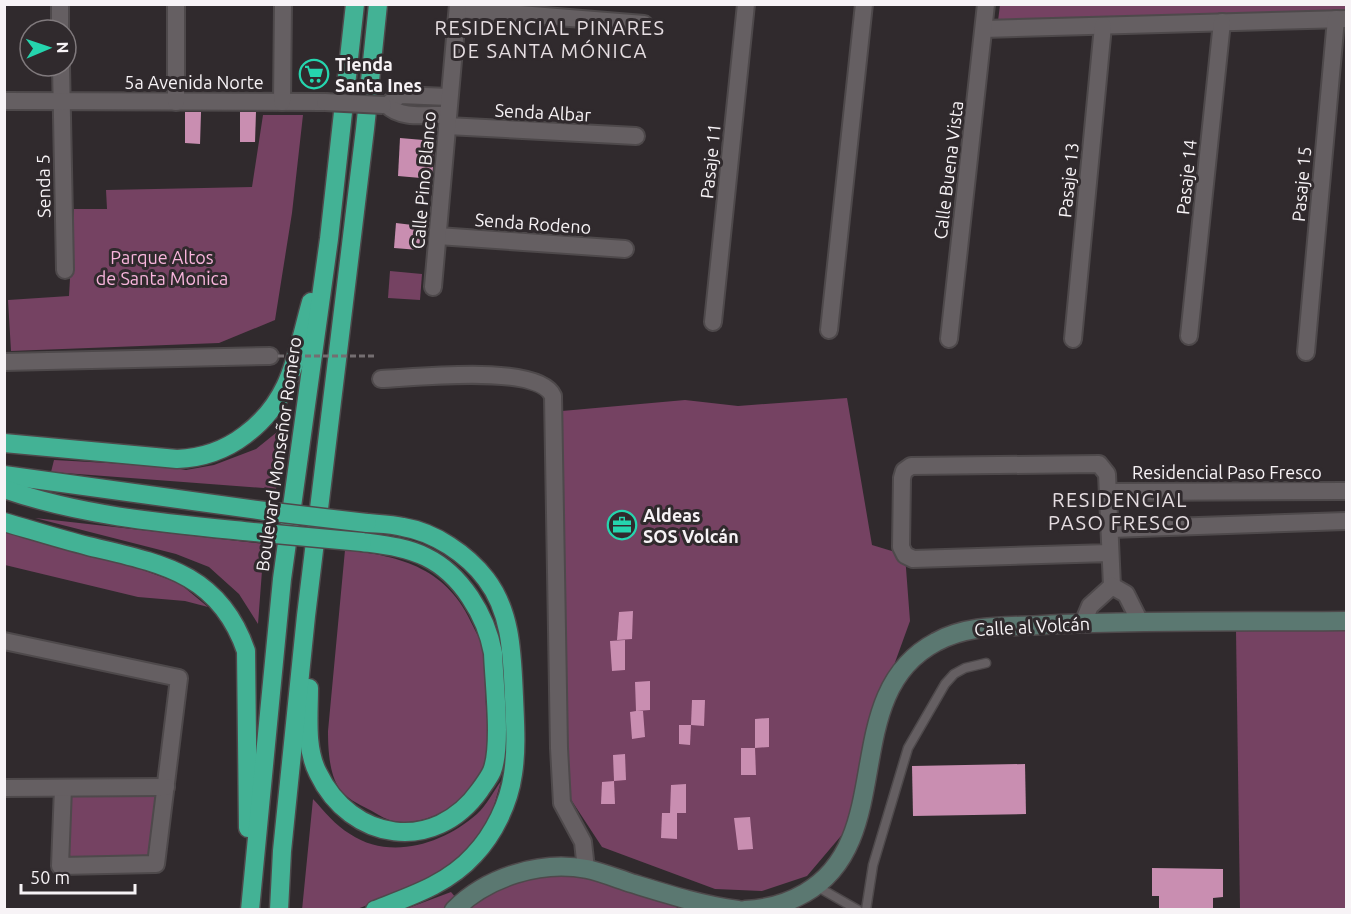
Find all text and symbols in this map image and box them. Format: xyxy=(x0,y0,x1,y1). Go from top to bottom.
district label: RESIDENCIAL PINARES DE SANTA MÓNICA xyxy=(434,16,666,62)
north arrow xyxy=(18,18,78,78)
text: N xyxy=(54,41,72,54)
place label: Tienda Santa Ines xyxy=(335,54,422,95)
supermarket icon: Tienda Santa Ines xyxy=(298,58,330,90)
street label: 5a Avenida Norte xyxy=(124,72,264,92)
street label: Senda Albar xyxy=(494,99,592,125)
street label: Calle Buena Vista xyxy=(930,100,966,240)
street label: Calle Pino Blanco xyxy=(407,110,439,250)
street label: Pasaje 11 xyxy=(696,122,724,200)
street label: Pasaje 14 xyxy=(1172,138,1200,216)
street label: Pasaje 13 xyxy=(1054,141,1082,219)
street label: Pasaje 15 xyxy=(1288,145,1314,223)
street label: Senda 5 xyxy=(32,154,54,218)
street label: Senda Rodeno xyxy=(474,209,592,237)
park label: Parque Altos de Santa Monica xyxy=(96,247,228,288)
street label: Boulevard Monseñor Romero xyxy=(252,335,304,573)
street label: Residencial Paso Fresco xyxy=(1132,462,1322,482)
district label: RESIDENCIAL PASO FRESCO xyxy=(1048,488,1192,534)
place label: Aldeas SOS Volcán xyxy=(643,505,739,546)
office icon: Aldeas SOS Volcán xyxy=(606,509,638,541)
street label: Calle al Volcán xyxy=(974,613,1090,639)
scale bar xyxy=(21,857,135,895)
text: 50 m xyxy=(30,867,70,887)

